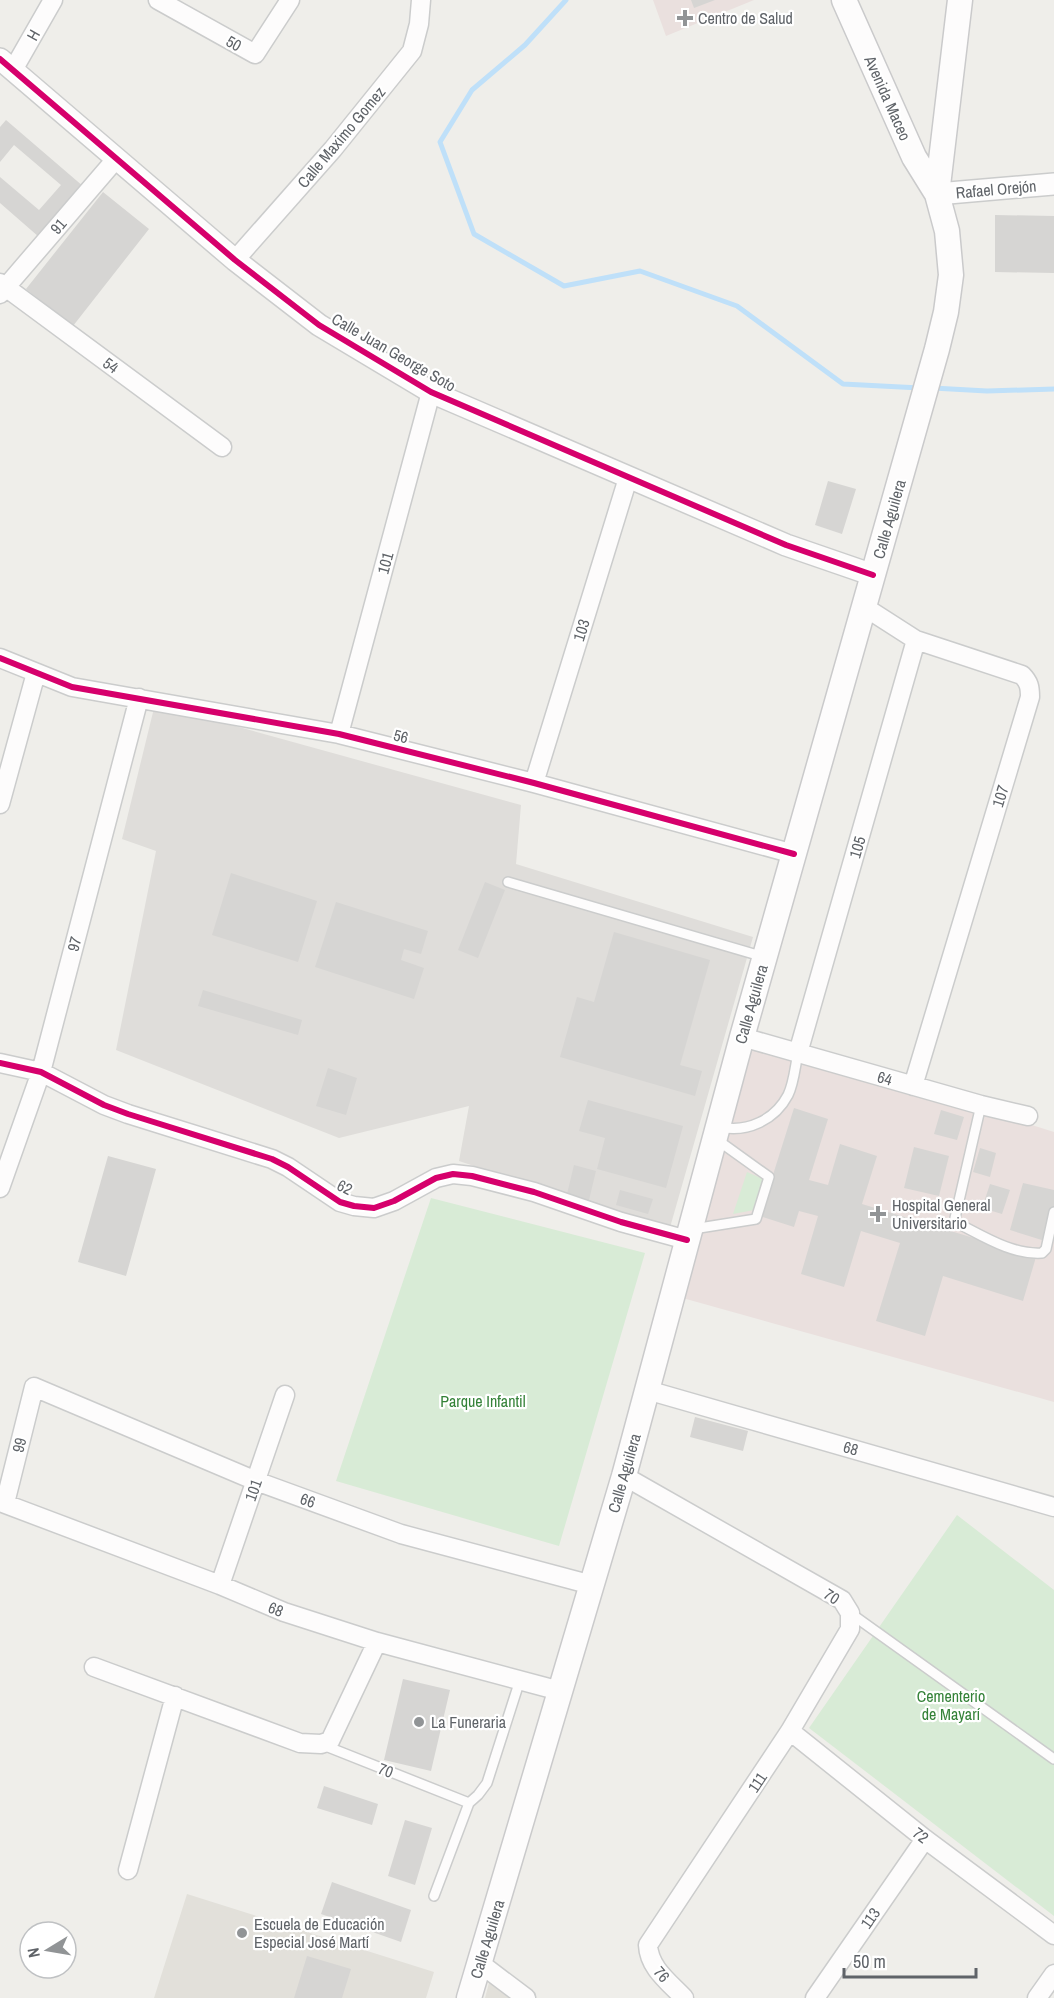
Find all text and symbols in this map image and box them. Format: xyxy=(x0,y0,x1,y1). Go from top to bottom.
place label: Centro de Salud xyxy=(698,7,793,29)
marker: Centro de Salud xyxy=(676,9,694,27)
street label: H xyxy=(21,26,45,44)
street label: 50 xyxy=(222,30,246,56)
street label: Avenida Maceo xyxy=(859,51,917,144)
street label: Calle Maximo Gomez xyxy=(292,81,390,192)
street label: Rafael Orejón xyxy=(955,175,1037,203)
street label: 91 xyxy=(45,213,72,239)
street label: Calle Juan George Soto xyxy=(328,307,460,397)
street label: 54 xyxy=(99,352,123,378)
street label: Calle Aguilera xyxy=(867,476,911,561)
street label: 101 xyxy=(372,549,399,576)
street label: 103 xyxy=(567,616,595,644)
street label: 56 xyxy=(391,724,411,748)
street label: 107 xyxy=(986,782,1014,810)
street label: 105 xyxy=(843,833,871,861)
street label: 97 xyxy=(61,934,87,954)
street label: Calle Aguilera xyxy=(729,961,773,1046)
street label: 64 xyxy=(875,1065,895,1091)
street label: 62 xyxy=(334,1174,356,1200)
place label: Hospital General Universitario xyxy=(892,1194,991,1234)
marker: Hospital General Universitario xyxy=(869,1205,887,1223)
park label: Parque Infantil xyxy=(440,1390,526,1412)
street label: Calle Aguilera xyxy=(602,1430,646,1515)
street label: 99 xyxy=(7,1435,31,1455)
street label: 68 xyxy=(841,1435,861,1461)
street label: 101 xyxy=(239,1475,267,1504)
street label: 66 xyxy=(297,1487,319,1513)
street label: 70 xyxy=(820,1583,844,1609)
street label: 68 xyxy=(265,1596,287,1622)
park label: Cementerio de Mayarí xyxy=(917,1685,985,1725)
place label: La Funeraria xyxy=(431,1711,507,1733)
marker: La Funeraria xyxy=(412,1715,426,1729)
street label: 70 xyxy=(375,1757,397,1783)
street label: 111 xyxy=(742,1767,772,1796)
street label: 72 xyxy=(908,1822,934,1848)
street label: Calle Aguilera xyxy=(465,1896,510,1981)
street label: 113 xyxy=(855,1903,885,1933)
place label: Escuela de Educación Especial José Martí xyxy=(254,1913,385,1953)
north arrow xyxy=(18,1920,78,1980)
marker: Escuela de Educación Especial José Martí xyxy=(235,1926,249,1940)
scale bar xyxy=(844,1941,976,1979)
text: N xyxy=(22,1946,45,1960)
text: 50 m xyxy=(853,1949,886,1974)
street label: 76 xyxy=(649,1961,675,1987)

